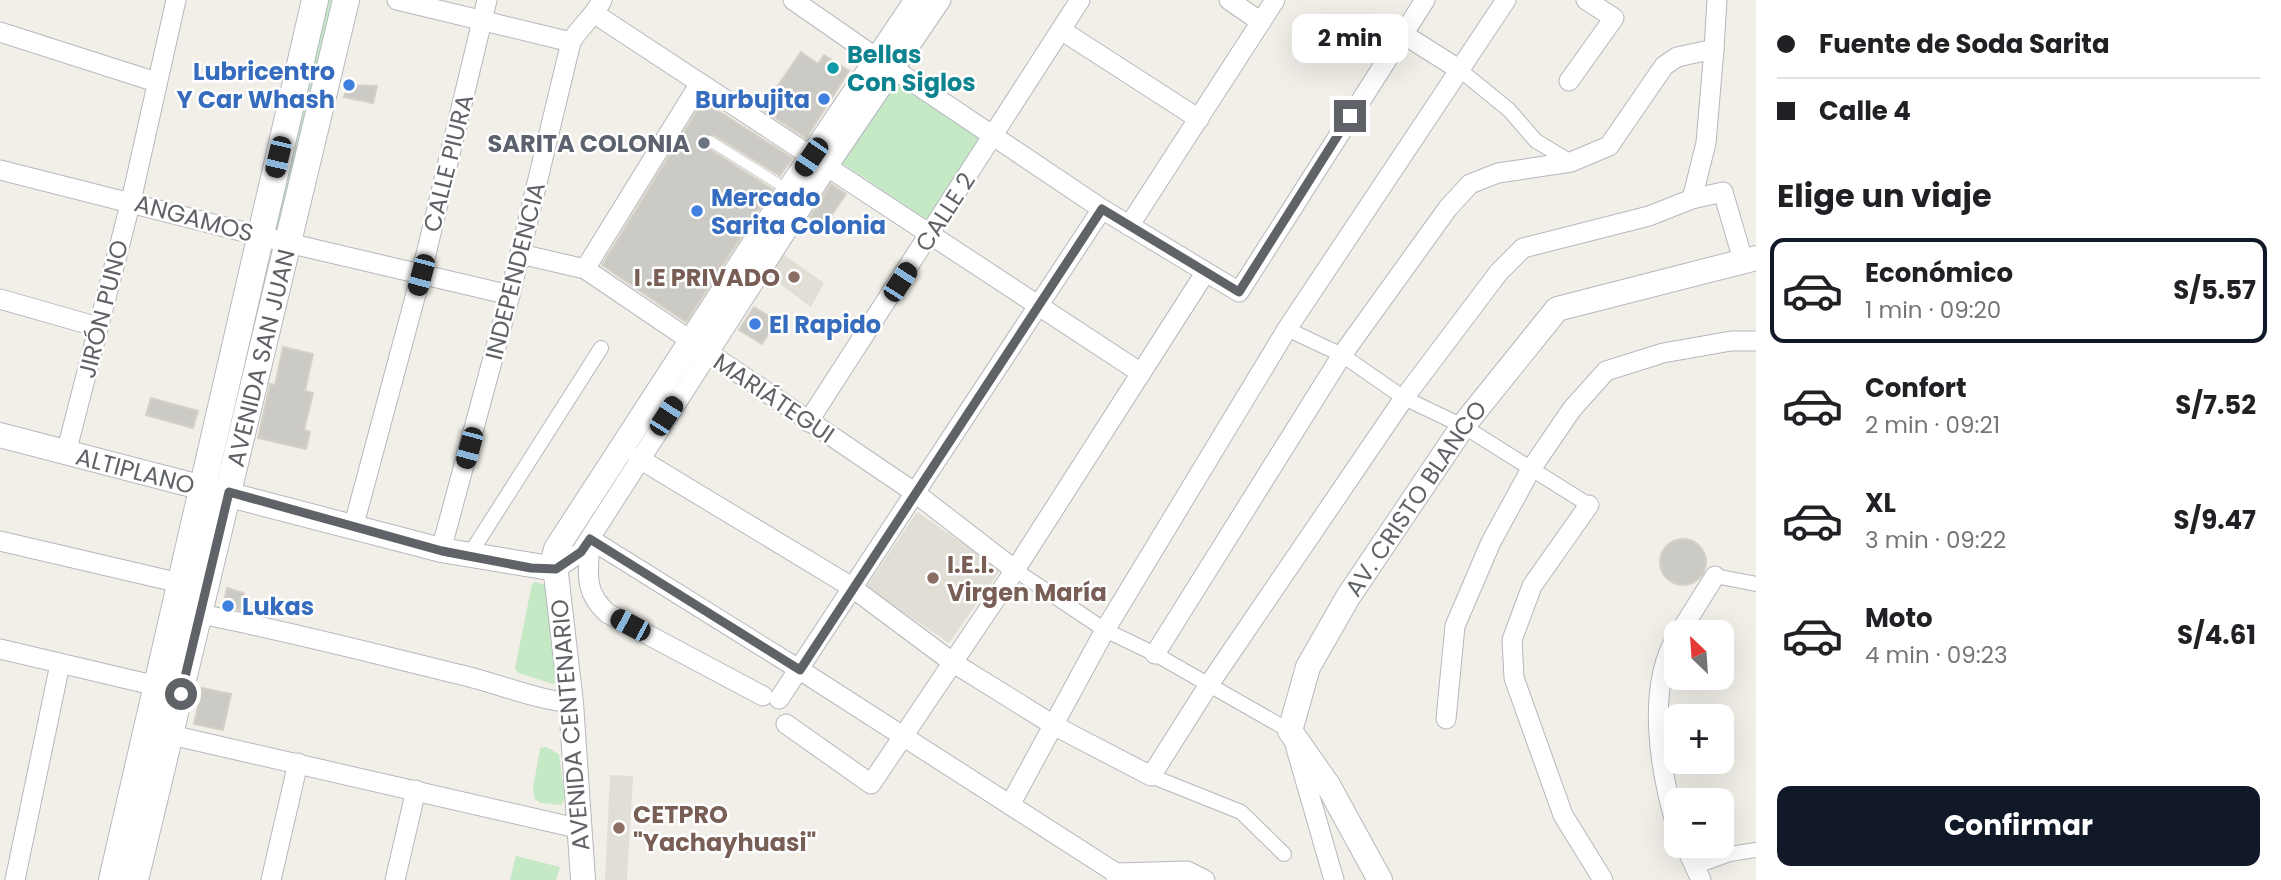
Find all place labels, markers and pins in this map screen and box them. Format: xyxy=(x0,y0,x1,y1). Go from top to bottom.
place label: Bellas Con Siglos xyxy=(847,38,976,99)
place label: Lubricentro Y Car Whash xyxy=(177,55,335,116)
marker: Bellas Con Siglos xyxy=(825,60,841,76)
marker: Lubricentro Y Car Whash xyxy=(341,77,357,93)
place label: Burbujita xyxy=(695,83,810,116)
marker: Burbujita xyxy=(816,91,832,107)
place label: SARITA COLONIA xyxy=(488,127,690,160)
marker: SARITA COLONIA xyxy=(696,135,712,151)
place label: Mercado Sarita Colonia xyxy=(711,181,886,242)
marker: Mercado Sarita Colonia xyxy=(689,203,705,219)
place label: I .E PRIVADO xyxy=(634,261,780,294)
marker: I .E PRIVADO xyxy=(786,269,802,285)
place label: El Rapido xyxy=(769,308,881,341)
marker: El Rapido xyxy=(747,316,763,332)
place label: I.E.I. Virgen María xyxy=(947,548,1107,609)
marker: I.E.I. Virgen María xyxy=(925,570,941,586)
place label: Lukas xyxy=(242,590,314,623)
marker: Lukas xyxy=(220,598,236,614)
place label: CETPRO "Yachayhuasi" xyxy=(633,798,816,859)
marker: CETPRO "Yachayhuasi" xyxy=(611,820,627,836)

